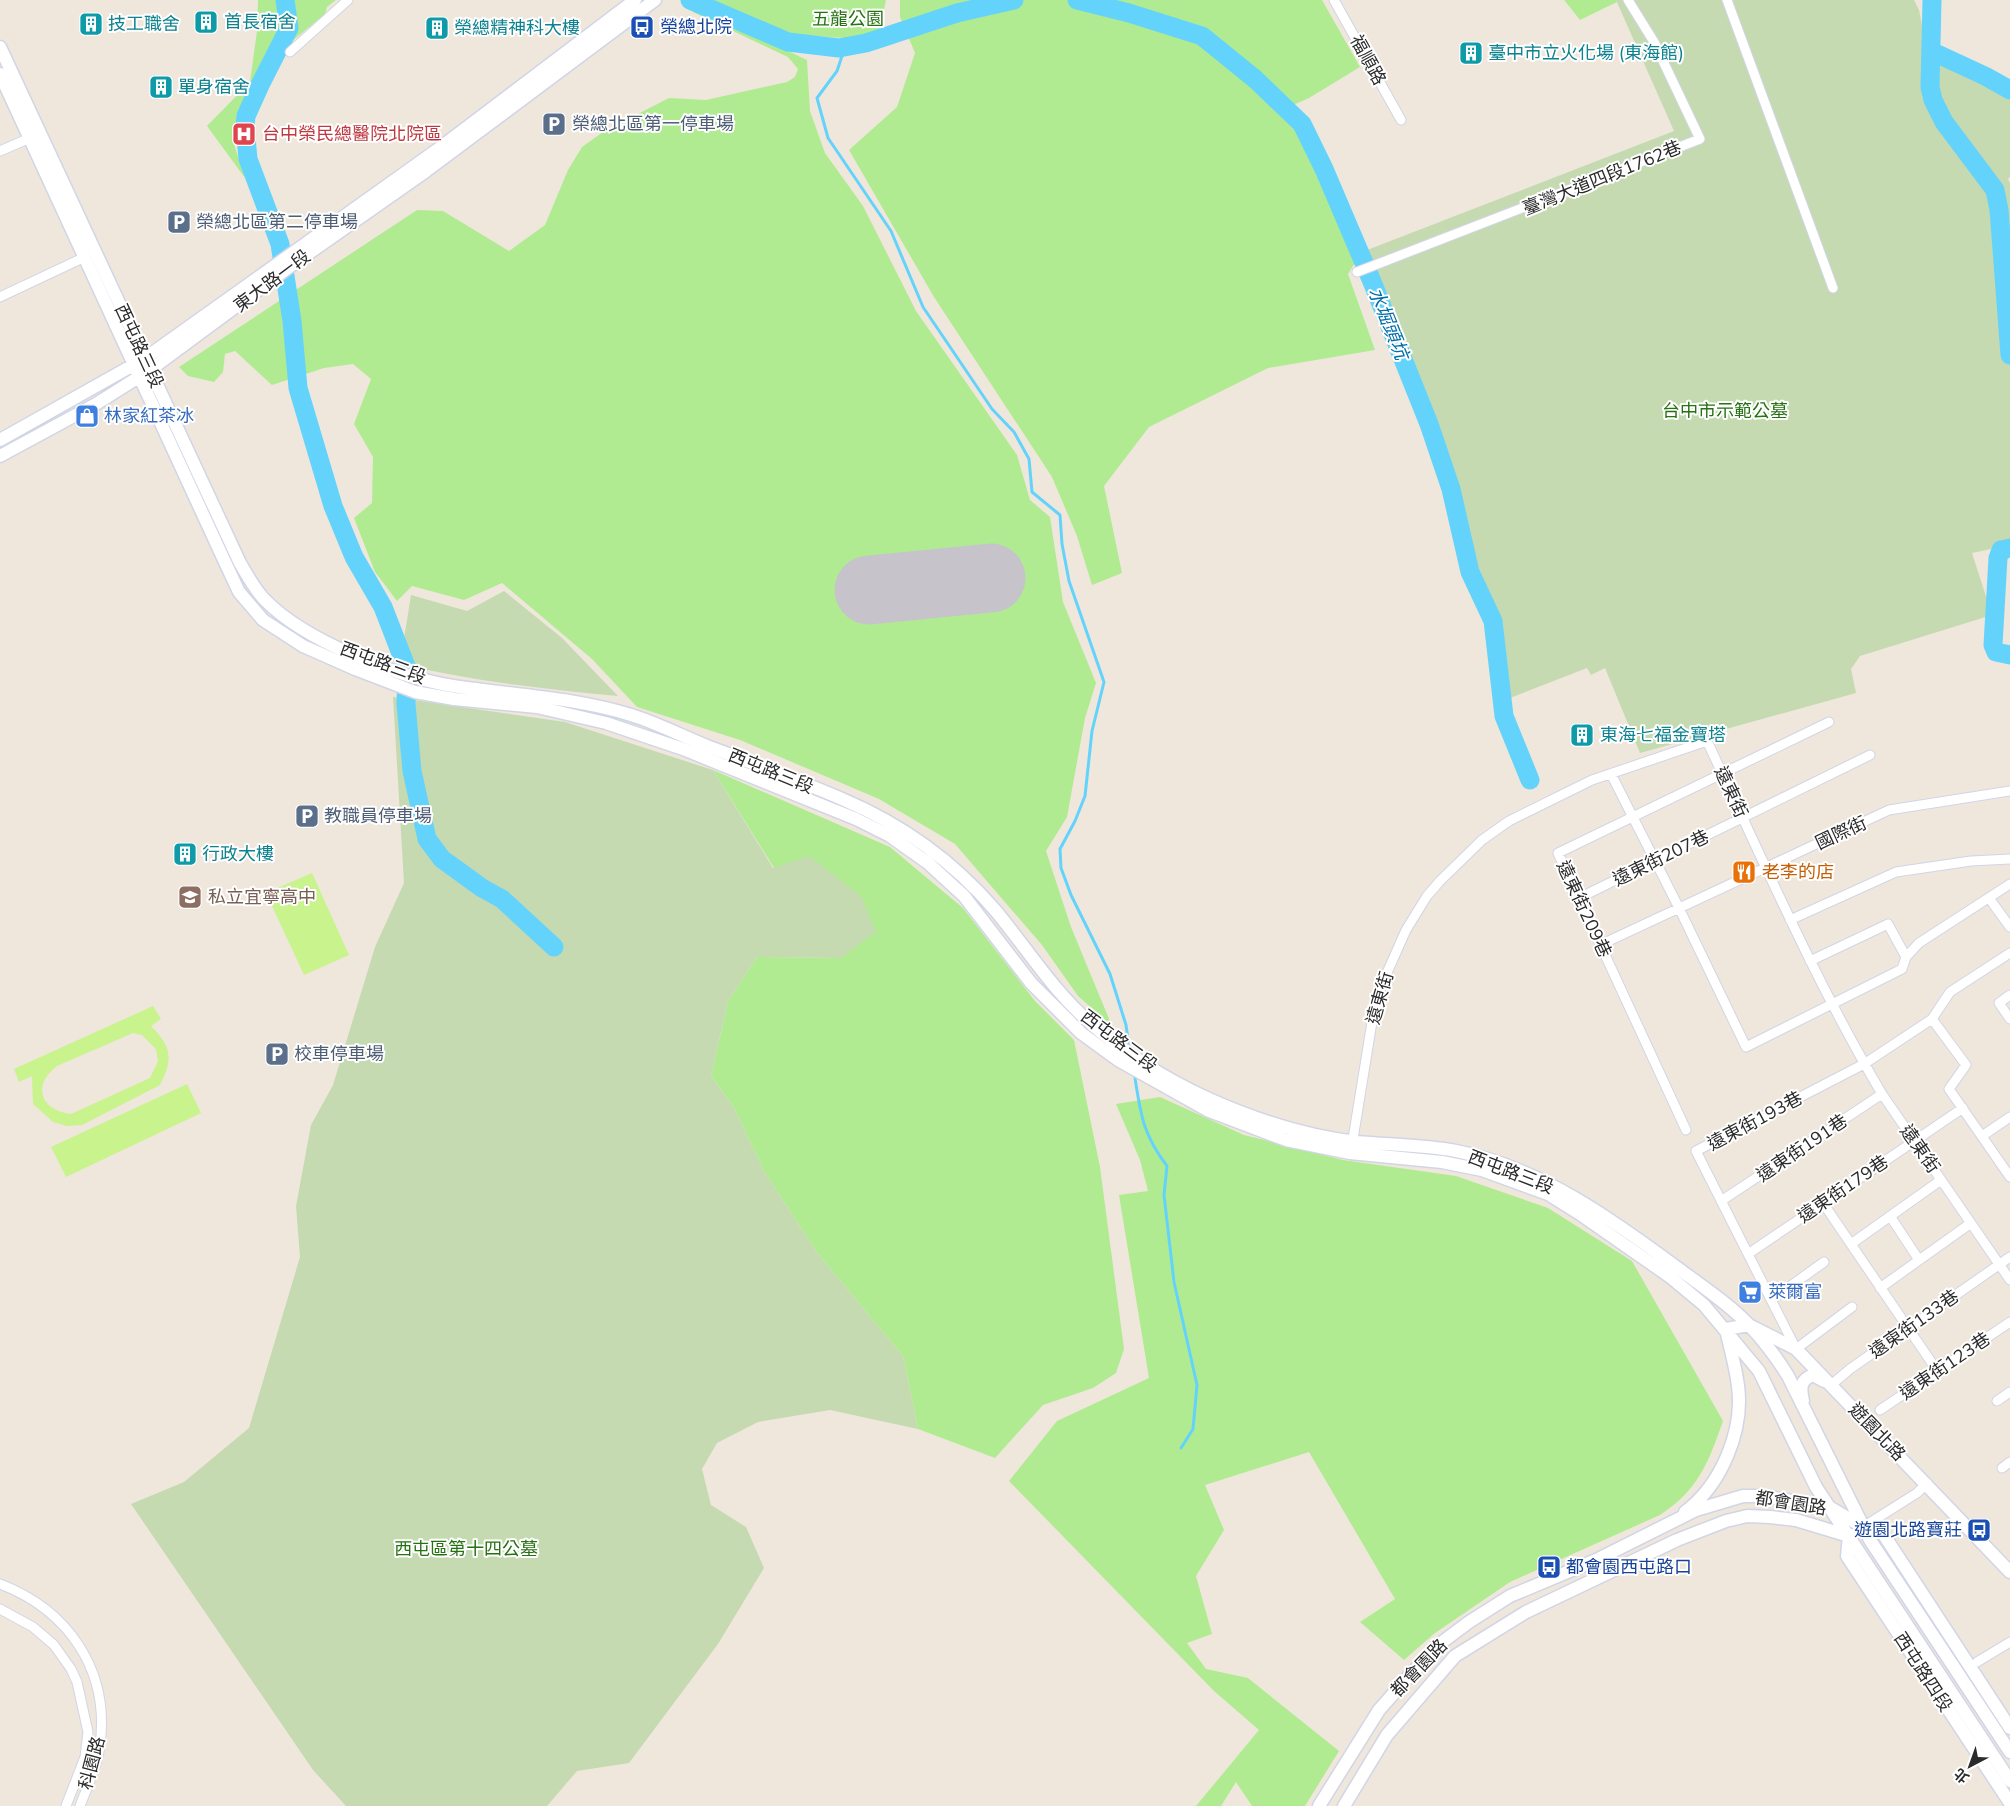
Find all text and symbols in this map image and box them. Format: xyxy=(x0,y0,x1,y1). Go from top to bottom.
park label: 五龍公園 xyxy=(812,7,884,31)
building icon: 首長宿舍 xyxy=(193,9,219,35)
place label: 首長宿舍 xyxy=(224,10,296,34)
building icon: 技工職舍 xyxy=(78,11,104,37)
place label: 技工職舍 xyxy=(108,12,180,36)
bus stop icon: 榮總北院 xyxy=(629,14,655,40)
building icon: 榮總精神科大樓 xyxy=(424,15,450,41)
place label: 榮總北院 xyxy=(660,15,732,39)
place label: 榮總精神科大樓 xyxy=(454,16,580,40)
street label: 福順路 xyxy=(1344,31,1392,89)
building icon: 臺中市立火化場 (東海館) xyxy=(1458,40,1484,66)
place label: 臺中市立火化場 (東海館) xyxy=(1488,41,1684,65)
building icon: 單身宿舍 xyxy=(148,74,174,100)
place label: 單身宿舍 xyxy=(178,75,250,99)
parking icon: 榮總北區第一停車場 xyxy=(541,111,567,137)
place label: 榮總北區第一停車場 xyxy=(572,112,734,136)
hospital icon: 台中榮民總醫院北院區 xyxy=(231,121,257,147)
place label: 台中榮民總醫院北院區 xyxy=(262,122,442,146)
street label: 臺灣大道四段1762巷 xyxy=(1519,135,1685,221)
parking icon: 榮總北區第二停車場 xyxy=(166,209,192,235)
place label: 榮總北區第二停車場 xyxy=(196,210,358,234)
street label: 東大路一段 xyxy=(229,244,315,318)
water label: 水堀頭坑 xyxy=(1362,283,1415,366)
street label: 西屯路三段 xyxy=(109,300,169,392)
park label: 台中市示範公墓 xyxy=(1662,399,1788,423)
shop icon: 林家紅茶冰 xyxy=(74,403,100,429)
place label: 林家紅茶冰 xyxy=(104,404,194,428)
street label: 西屯路三段 xyxy=(337,636,429,690)
building icon: 東海七福金寶塔 xyxy=(1569,722,1595,748)
place label: 東海七福金寶塔 xyxy=(1600,723,1726,747)
street label: 西屯路三段 xyxy=(725,743,817,799)
street label: 遠東街 xyxy=(1709,762,1753,822)
parking icon: 教職員停車場 xyxy=(294,803,320,829)
place label: 教職員停車場 xyxy=(324,804,432,828)
street label: 國際街 xyxy=(1811,811,1871,855)
street label: 遠東街207巷 xyxy=(1609,824,1713,892)
building icon: 行政大樓 xyxy=(172,841,198,867)
place label: 行政大樓 xyxy=(202,842,274,866)
street label: 遠東街209巷 xyxy=(1551,857,1617,961)
restaurant icon: 老李的店 xyxy=(1731,859,1757,885)
place label: 老李的店 xyxy=(1762,860,1834,884)
school or university icon: 私立宜寧高中 xyxy=(177,884,203,910)
place label: 私立宜寧高中 xyxy=(208,885,316,909)
street label: 遠東街 xyxy=(1361,969,1399,1027)
street label: 西屯路三段 xyxy=(1076,1004,1162,1078)
parking icon: 校車停車場 xyxy=(264,1041,290,1067)
place label: 校車停車場 xyxy=(294,1042,384,1066)
street label: 遠東街193巷 xyxy=(1703,1086,1807,1156)
street label: 遠東街191巷 xyxy=(1752,1109,1852,1187)
street label: 遠東街 xyxy=(1895,1120,1945,1178)
street label: 西屯路三段 xyxy=(1465,1145,1557,1199)
street label: 遠東街179巷 xyxy=(1793,1150,1893,1228)
supermarket icon: 萊爾富 xyxy=(1737,1279,1763,1305)
place label: 萊爾富 xyxy=(1768,1280,1822,1304)
street label: 遠東街133巷 xyxy=(1864,1284,1964,1364)
street label: 遠東街123巷 xyxy=(1895,1327,1995,1405)
street label: 遊園北路 xyxy=(1843,1398,1911,1466)
street label: 都會園路 xyxy=(1754,1486,1828,1520)
bus stop icon: 遊園北路寶莊 xyxy=(1966,1517,1992,1543)
place label: 遊園北路寶莊 xyxy=(1854,1518,1962,1542)
park label: 西屯區第十四公墓 xyxy=(394,1537,538,1561)
bus stop icon: 都會園西屯路口 xyxy=(1536,1554,1562,1580)
place label: 都會園西屯路口 xyxy=(1566,1555,1692,1579)
street label: 西屯路四段 xyxy=(1888,1628,1958,1716)
street label: 都會園路 xyxy=(1385,1634,1453,1702)
street label: 科園路 xyxy=(73,1734,111,1792)
north arrow xyxy=(1945,1741,1995,1791)
text: 北 xyxy=(1950,1764,1973,1787)

